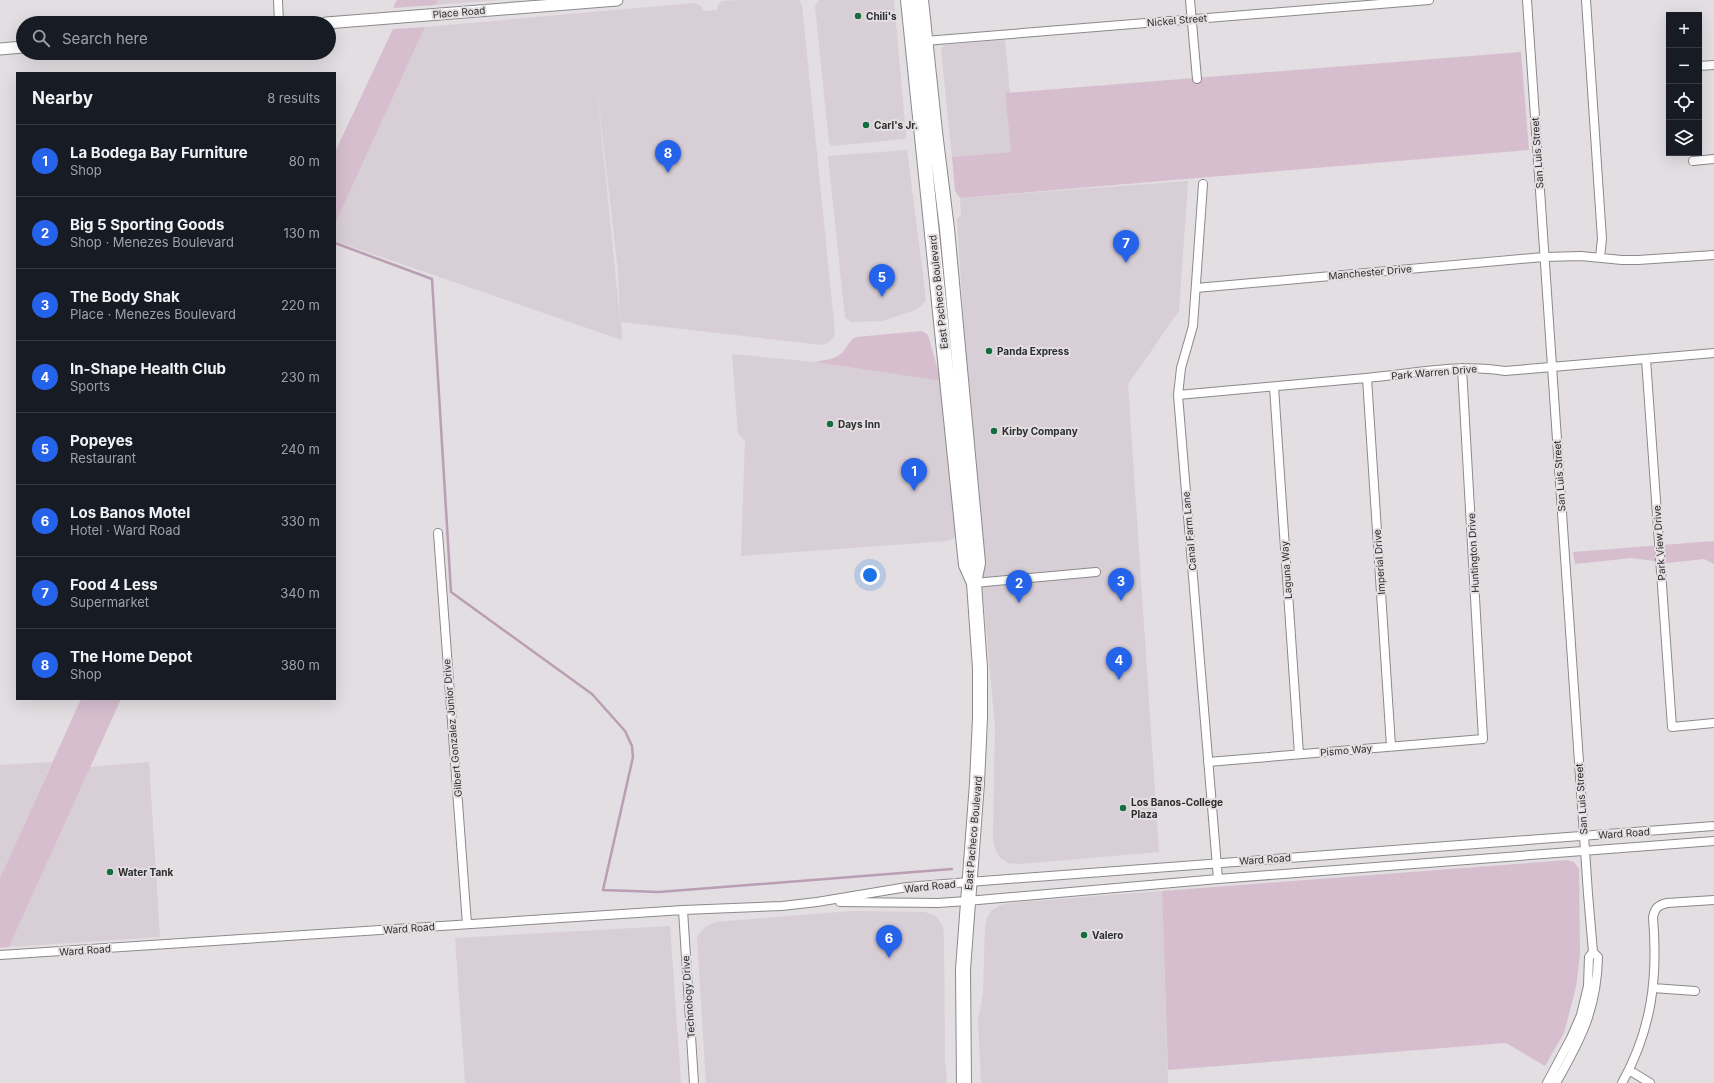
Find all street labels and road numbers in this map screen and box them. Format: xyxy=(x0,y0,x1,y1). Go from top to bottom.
street label: Place Road xyxy=(432,4,486,20)
street label: Nickel Street xyxy=(1146,11,1208,29)
street label: San Luis Street xyxy=(1528,116,1545,189)
street label: East Pacheco Boulevard xyxy=(926,234,950,350)
street label: Manchester Drive xyxy=(1328,262,1412,282)
street label: Park Warren Drive xyxy=(1391,362,1478,382)
street label: San Luis Street xyxy=(1550,439,1567,512)
street label: Canal Farm Lane xyxy=(1180,491,1198,571)
street label: Park View Drive xyxy=(1650,505,1668,581)
street label: Huntington Drive xyxy=(1465,513,1481,593)
street label: Imperial Drive xyxy=(1371,529,1387,595)
street label: Laguna Way xyxy=(1278,540,1294,599)
street label: Gilbert Gonzalez Junior Drive xyxy=(440,658,464,798)
street label: Pismo Way xyxy=(1320,742,1373,758)
street label: San Luis Street xyxy=(1572,762,1589,835)
street label: East Pacheco Boulevard xyxy=(962,775,984,891)
street label: Ward Road xyxy=(1598,825,1650,841)
street label: Ward Road xyxy=(1239,851,1291,867)
street label: Ward Road xyxy=(904,877,956,895)
street label: Ward Road xyxy=(383,920,435,936)
street label: Ward Road xyxy=(59,942,111,958)
street label: Technology Drive xyxy=(679,955,697,1039)

